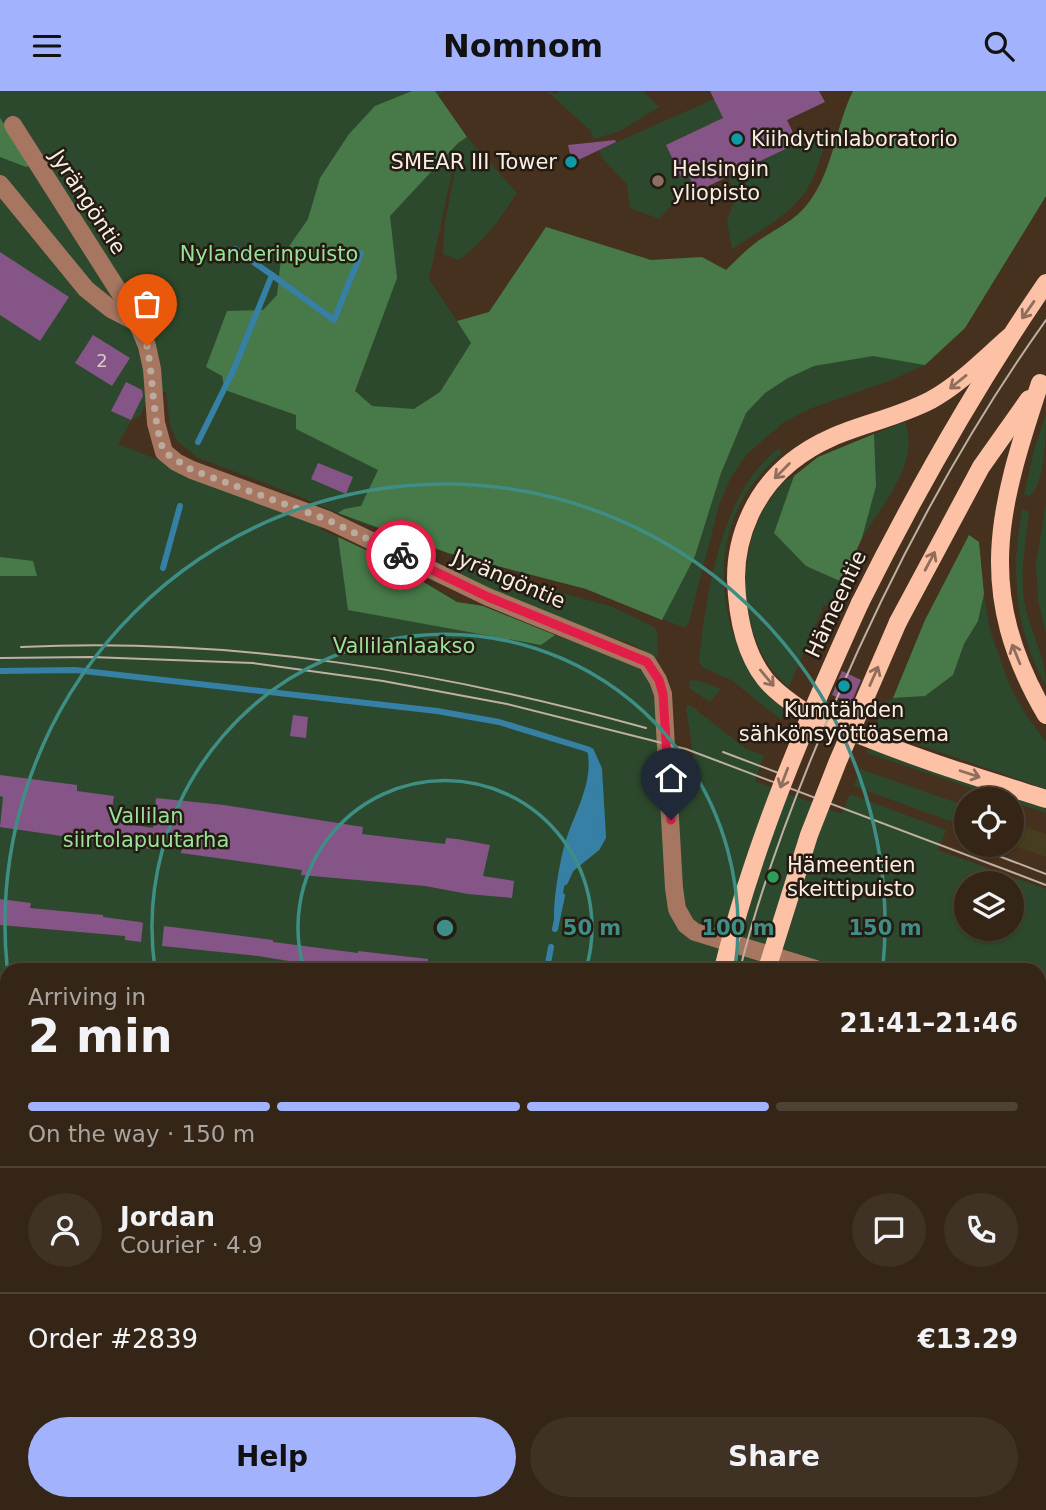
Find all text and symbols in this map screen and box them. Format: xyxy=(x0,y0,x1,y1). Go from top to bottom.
icon: menu xyxy=(28,27,66,65)
text: Nomnom xyxy=(443,27,603,65)
icon: search xyxy=(980,27,1018,65)
place label: Kiihdytinlaboratorio xyxy=(751,127,958,151)
marker: Kiihdytinlaboratorio xyxy=(729,131,745,147)
street label: Jyrängöntie xyxy=(44,143,131,259)
place label: SMEAR III Tower xyxy=(391,150,557,174)
marker: SMEAR III Tower xyxy=(563,154,579,170)
place label: Helsingin yliopisto xyxy=(672,157,769,205)
marker: Helsingin yliopisto xyxy=(650,173,666,189)
park label: Nylanderinpuisto xyxy=(180,242,358,266)
pin xyxy=(117,274,177,346)
icon: bag xyxy=(128,285,166,323)
one-way arrow xyxy=(1020,300,1035,319)
house number: 2 xyxy=(96,350,108,371)
one-way arrow xyxy=(949,374,967,389)
one-way arrow xyxy=(774,462,791,479)
courier xyxy=(366,520,436,590)
icon: bike xyxy=(382,536,420,574)
street label: Jyrängöntie xyxy=(447,544,569,613)
street label: Hämeentie xyxy=(801,547,871,661)
one-way arrow xyxy=(923,551,937,572)
park label: Vallilanlaakso xyxy=(333,634,475,658)
one-way arrow xyxy=(1008,643,1021,665)
one-way arrow xyxy=(869,665,882,687)
one-way arrow xyxy=(759,669,775,687)
marker: Kumtähden sähkönsyöttöasema xyxy=(836,678,852,694)
place label: Kumtähden sähkönsyöttöasema xyxy=(739,698,949,746)
pin xyxy=(641,748,701,820)
icon: home xyxy=(652,759,690,797)
one-way arrow xyxy=(777,767,790,789)
one-way arrow xyxy=(958,769,980,781)
map controls xyxy=(954,787,1024,941)
button: locate xyxy=(954,787,1024,857)
park label: Vallilan siirtolapuutarha xyxy=(63,804,229,852)
place label: Hämeentien skeittipuisto xyxy=(787,853,916,901)
marker: Hämeentien skeittipuisto xyxy=(765,869,781,885)
button: layers xyxy=(954,871,1024,941)
centre of rings xyxy=(433,916,457,940)
text: 50 m xyxy=(563,916,621,940)
text: 100 m xyxy=(701,916,775,940)
text: 150 m xyxy=(848,916,922,940)
text: Arriving in xyxy=(28,984,146,1010)
text: 21:41–21:46 xyxy=(839,1008,1018,1038)
text: 2 min xyxy=(28,1009,172,1063)
text: On the way · 150 m xyxy=(28,1121,255,1147)
button: person xyxy=(28,1193,102,1267)
button: chat xyxy=(852,1193,926,1267)
button: phone xyxy=(944,1193,1018,1267)
text: Jordan xyxy=(120,1202,215,1232)
text: Courier · 4.9 xyxy=(120,1232,263,1258)
text: Order #2839 xyxy=(28,1324,198,1354)
text: €13.29 xyxy=(918,1324,1018,1354)
button: Help xyxy=(28,1417,516,1497)
button: Share xyxy=(530,1417,1018,1497)

